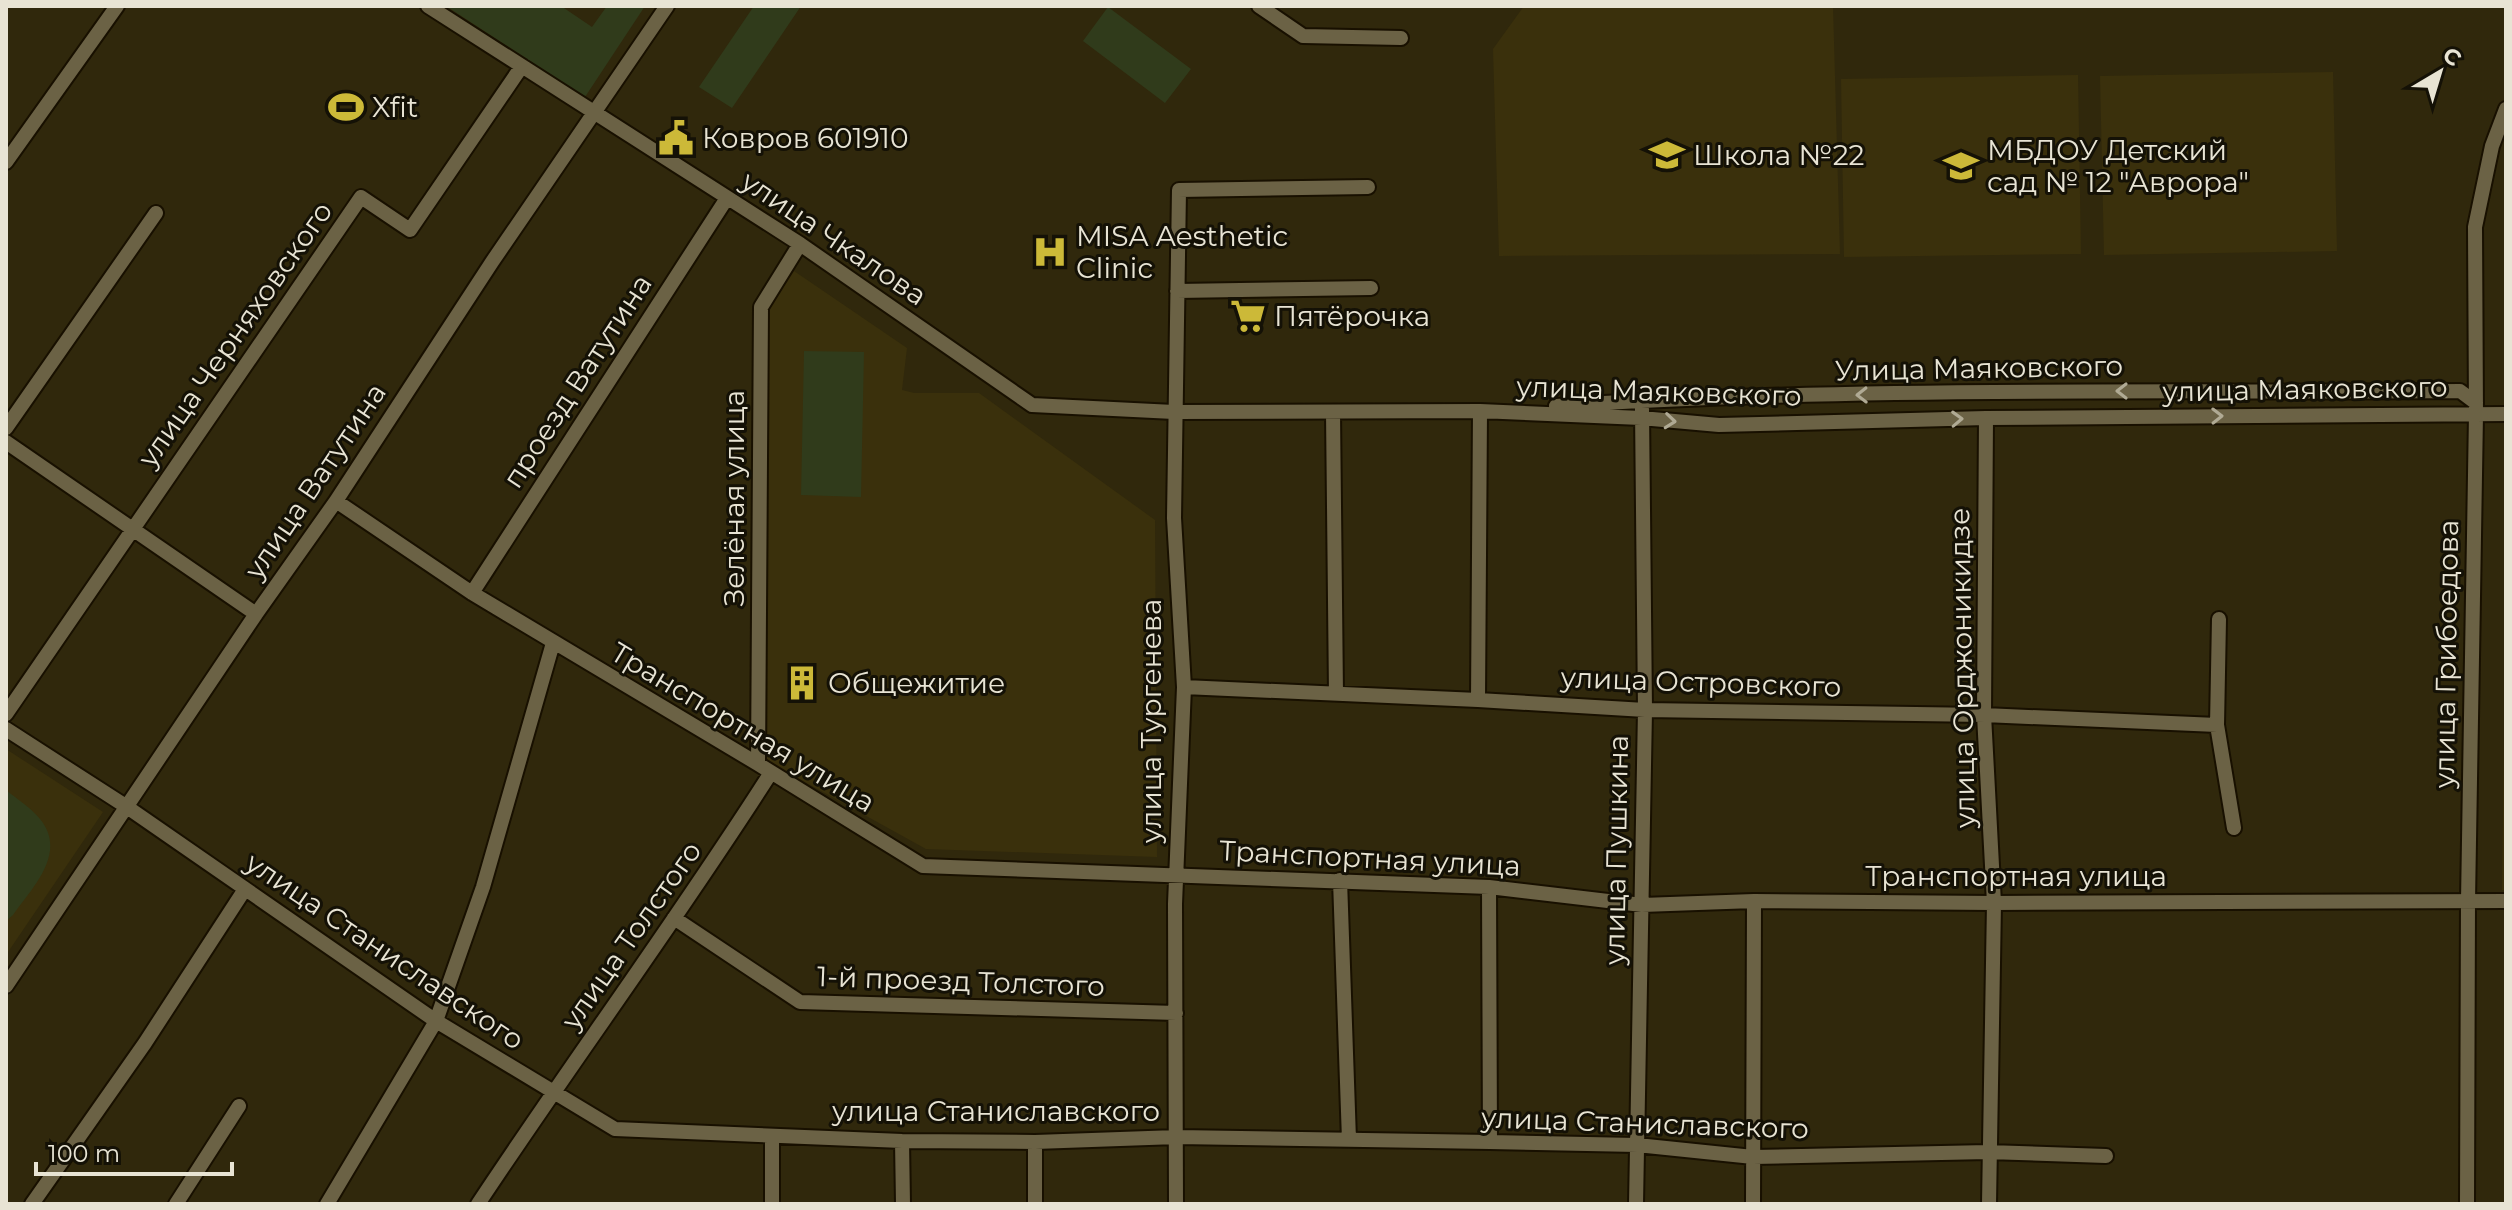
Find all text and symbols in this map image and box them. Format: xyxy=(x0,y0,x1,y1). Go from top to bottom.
north arrow xyxy=(2400,32,2480,112)
text: С xyxy=(2437,41,2467,72)
sports icon: Xfit xyxy=(327,88,365,126)
place label: Xfit xyxy=(372,90,418,124)
public building icon: Ковров 601910 xyxy=(657,119,695,157)
place label: Ковров 601910 xyxy=(702,121,908,155)
place label: МБДОУ Детский сад № 12 "Аврора" xyxy=(1987,133,2249,199)
school or university icon: Школа №22 xyxy=(1648,136,1686,174)
place label: Школа №22 xyxy=(1693,138,1864,172)
school or university icon: МБДОУ Детский сад № 12 "Аврора" xyxy=(1942,147,1980,185)
street label: улица Чкалова xyxy=(734,163,933,312)
street label: улица Черняховского xyxy=(130,195,340,474)
place label: MISA Aesthetic Clinic xyxy=(1076,219,1288,285)
hospital icon: MISA Aesthetic Clinic xyxy=(1031,233,1069,271)
street label: проезд Ватутина xyxy=(495,268,659,494)
supermarket icon: Пятёрочка xyxy=(1229,297,1267,335)
place label: Пятёрочка xyxy=(1274,299,1430,333)
street label: Улица Маяковского xyxy=(1834,348,2124,388)
street label: улица Маяковского xyxy=(1515,369,1802,413)
street label: улица Маяковского xyxy=(2161,370,2448,409)
street label: улица Ватутина xyxy=(236,377,393,586)
one-way arrow xyxy=(2115,382,2128,400)
one-way arrow xyxy=(1855,387,1868,404)
street label: Зелёная улица xyxy=(717,390,751,606)
one-way arrow xyxy=(2211,407,2224,425)
one-way arrow xyxy=(1951,410,1964,428)
one-way arrow xyxy=(1664,412,1677,429)
street label: улица Орджоникидзе xyxy=(1942,507,1982,830)
street label: улица Грибоедова xyxy=(2427,519,2465,790)
street label: улица Тургенева xyxy=(1134,599,1168,844)
street label: Транспортная улица xyxy=(605,635,881,819)
street label: улица Островского xyxy=(1559,660,1842,704)
building icon: Общежитие xyxy=(783,664,821,702)
place label: Общежитие xyxy=(828,666,1005,700)
street label: улица Пушкина xyxy=(1597,735,1635,966)
street label: Транспортная улица xyxy=(1218,833,1522,883)
street label: улица Толстого xyxy=(553,835,708,1036)
street label: улица Станиславского xyxy=(239,845,531,1057)
street label: Транспортная улица xyxy=(1865,859,2167,893)
street label: 1-й проезд Толстого xyxy=(817,959,1105,1003)
street label: улица Станиславского xyxy=(831,1094,1160,1128)
street label: улица Станиславского xyxy=(1479,1100,1810,1146)
scale bar xyxy=(36,1126,232,1176)
text: 100 m xyxy=(48,1139,120,1168)

